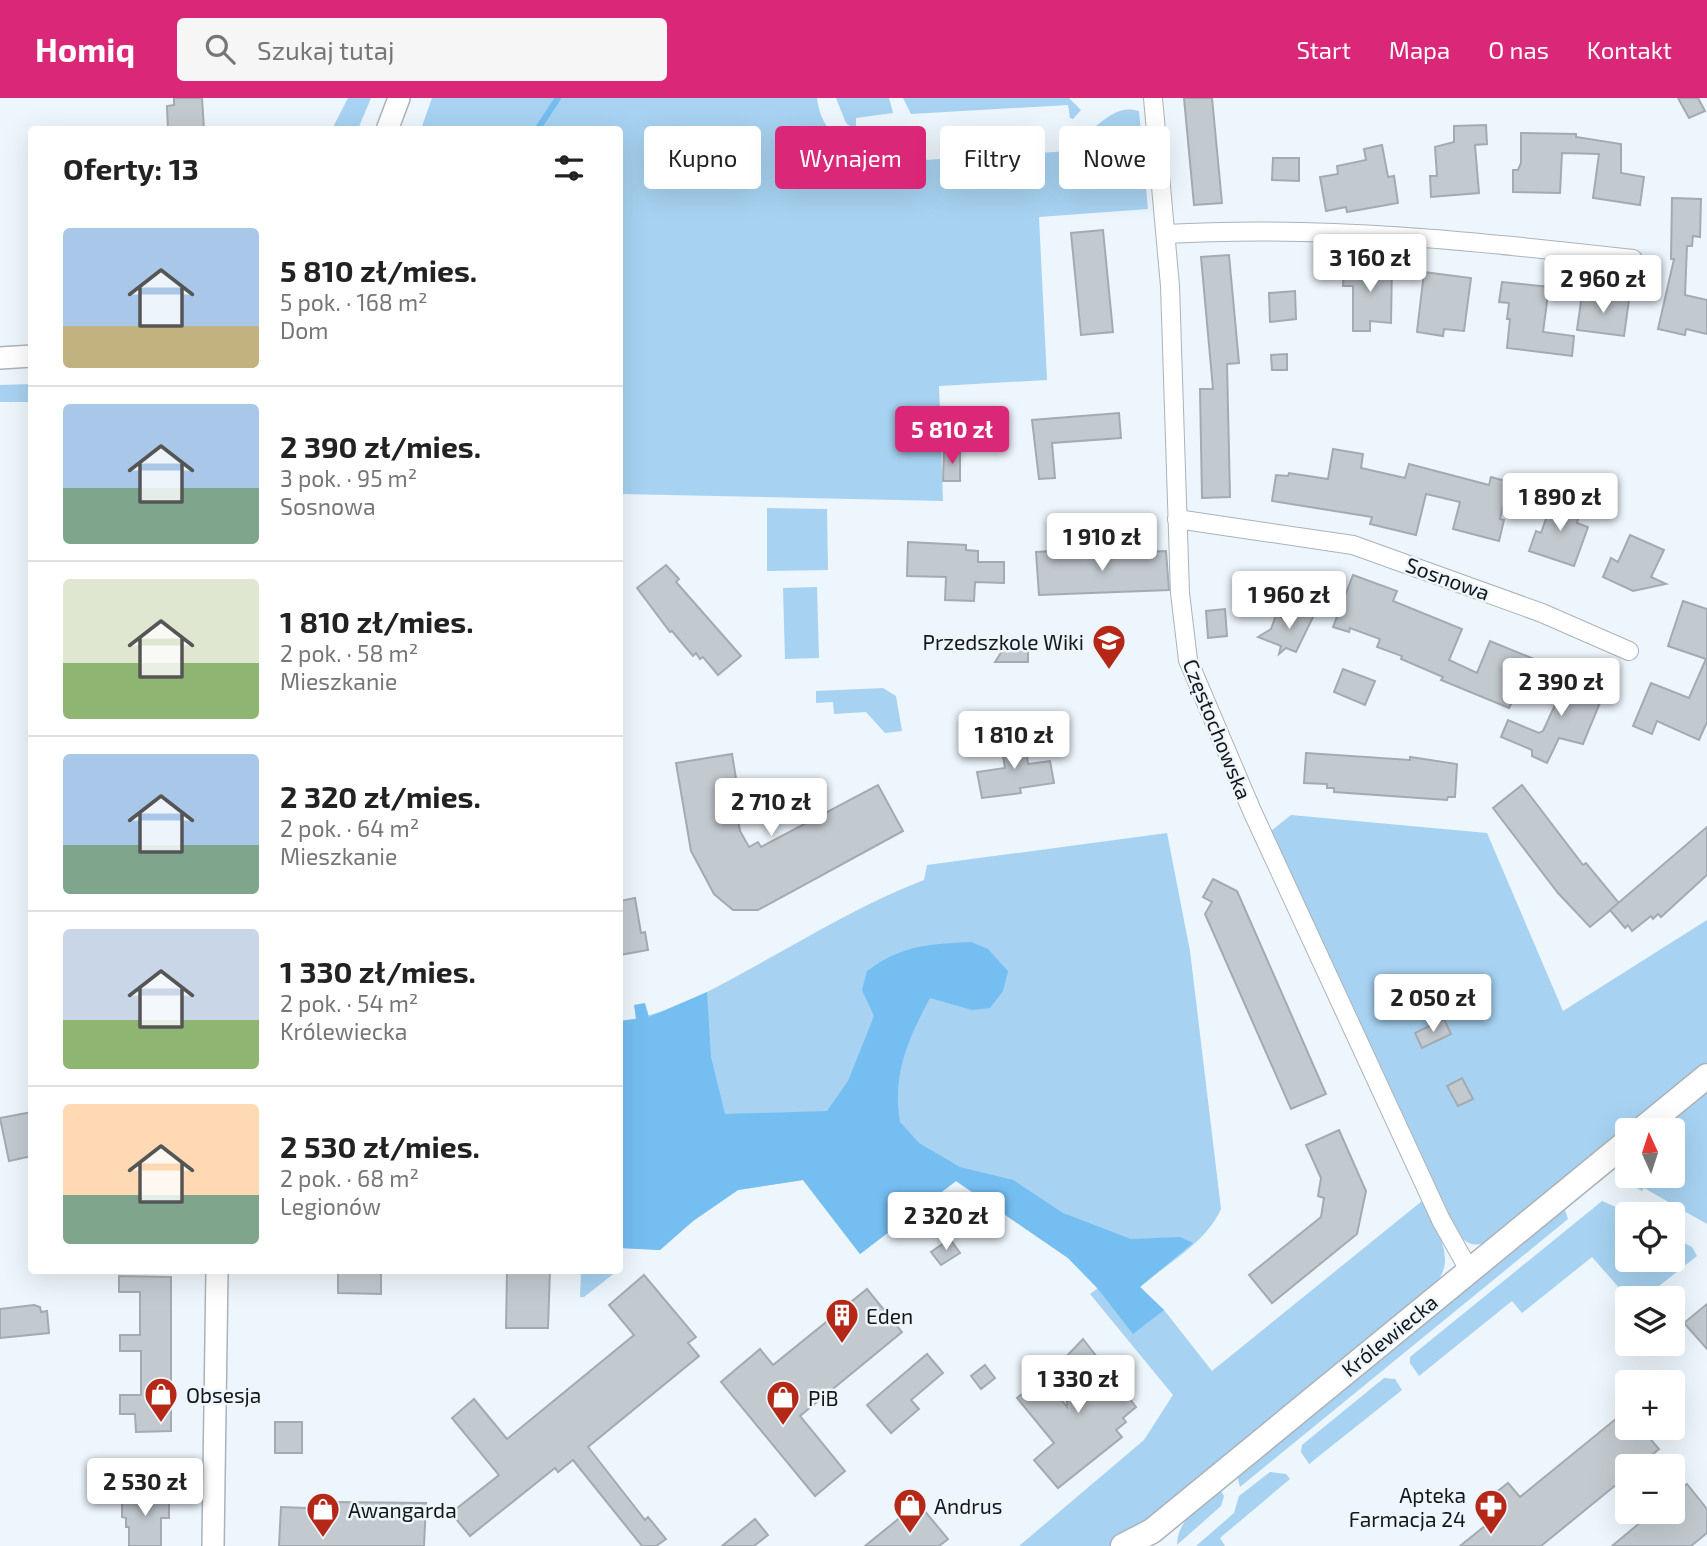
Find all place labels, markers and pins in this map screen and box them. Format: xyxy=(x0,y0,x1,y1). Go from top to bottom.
pin: 3 160 zł xyxy=(1298,234,1442,294)
pin: 2 960 zł xyxy=(1531,256,1675,315)
pin: 5 810 zł xyxy=(880,406,1024,466)
pin: 1 890 zł xyxy=(1488,474,1632,533)
pin: 1 910 zł xyxy=(1030,514,1174,573)
pin: 1 960 zł xyxy=(1217,572,1361,631)
school or university icon: Przedszkole Wiki xyxy=(1090,622,1128,671)
place label: Przedszkole Wiki xyxy=(923,629,1084,654)
pin: 2 390 zł xyxy=(1489,658,1633,718)
pin: 1 810 zł xyxy=(942,712,1086,771)
pin: 2 710 zł xyxy=(699,778,843,838)
pin: 2 050 zł xyxy=(1361,974,1505,1034)
pin: 2 320 zł xyxy=(874,1192,1018,1252)
building icon: Eden xyxy=(823,1296,861,1345)
place label: Eden xyxy=(866,1303,913,1328)
pin: 1 330 zł xyxy=(1006,1356,1150,1415)
shop icon: Obsesja xyxy=(142,1375,180,1424)
shop icon: PiB xyxy=(764,1378,802,1427)
place label: Obsesja xyxy=(186,1382,261,1408)
place label: PiB xyxy=(808,1385,839,1410)
pin: 2 530 zł xyxy=(73,1458,217,1518)
place label: Apteka Farmacja 24 xyxy=(1349,1482,1466,1532)
shop icon: Andrus xyxy=(891,1486,929,1535)
pharmacy icon: Apteka Farmacja 24 xyxy=(1472,1487,1510,1536)
shop icon: Awangarda xyxy=(304,1490,342,1539)
place label: Andrus xyxy=(934,1493,1002,1518)
place label: Awangarda xyxy=(348,1497,457,1522)

